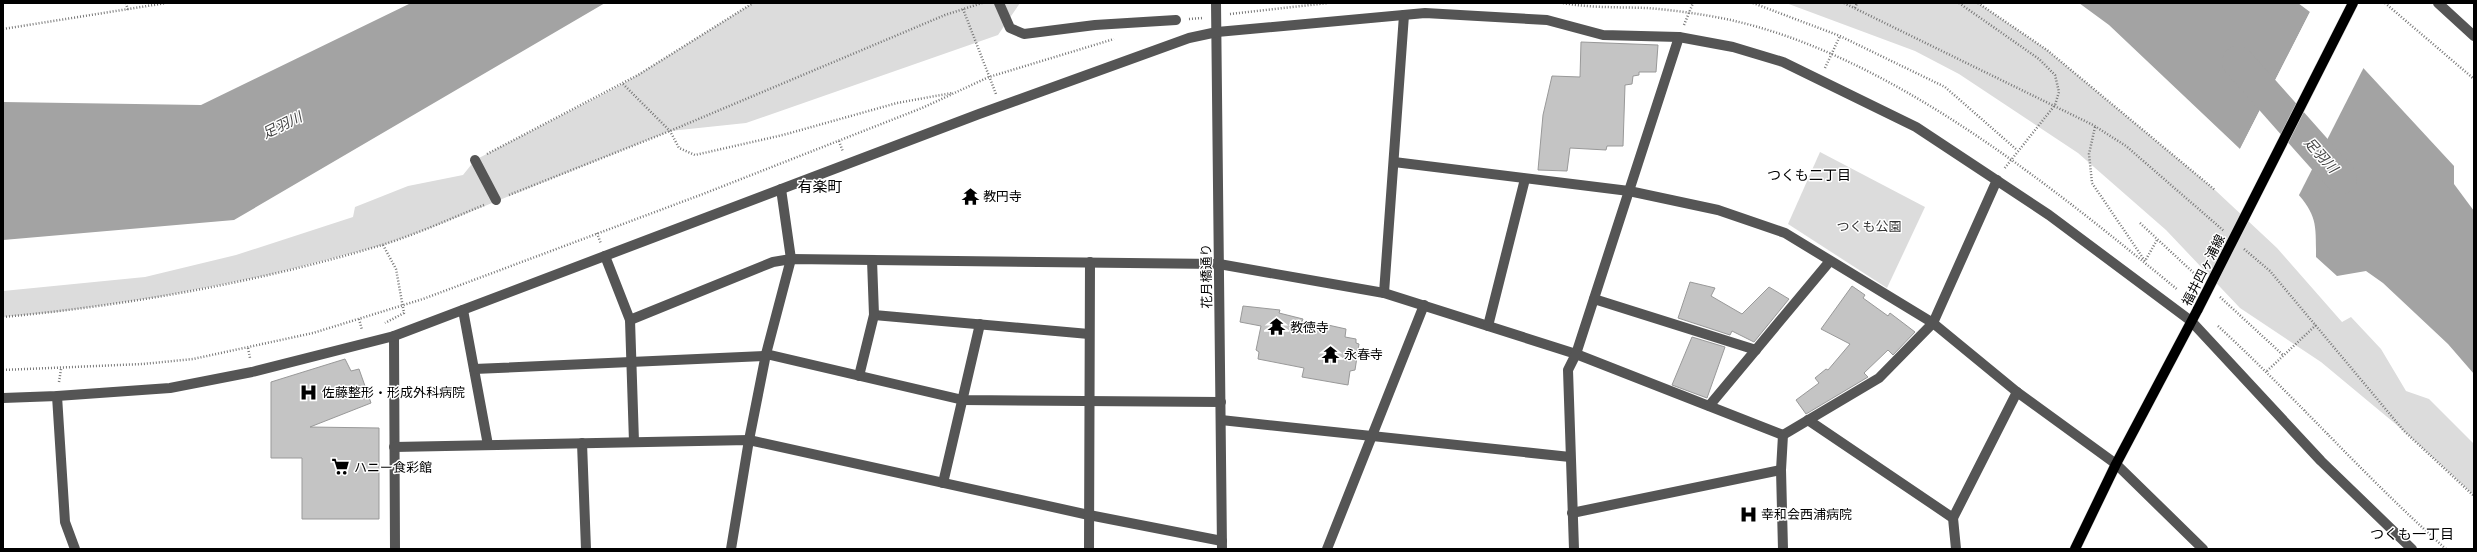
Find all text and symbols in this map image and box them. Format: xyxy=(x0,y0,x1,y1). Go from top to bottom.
water label: 足羽川 xyxy=(260,108,306,141)
water label: 足羽川 xyxy=(2301,134,2342,177)
district label: つくも二丁目 xyxy=(1767,167,1851,183)
district label: 有楽町 xyxy=(797,178,843,195)
temple icon: 教円寺 xyxy=(960,186,980,206)
place label: 教円寺 xyxy=(983,189,1022,204)
park label: つくも公園 xyxy=(1836,219,1902,234)
street label: 福井四ヶ浦線 xyxy=(2179,232,2228,308)
street label: 花月橋通り xyxy=(1198,243,1215,309)
temple icon: 教徳寺 xyxy=(1267,317,1287,337)
place label: 教徳寺 xyxy=(1290,320,1329,335)
temple icon: 永春寺 xyxy=(1321,344,1341,364)
place label: 永春寺 xyxy=(1344,347,1383,362)
hospital icon: 佐藤整形・形成外科病院 xyxy=(299,382,319,402)
place label: 佐藤整形・形成外科病院 xyxy=(322,385,465,400)
supermarket icon: ハニー食彩館 xyxy=(331,457,351,477)
place label: ハニー食彩館 xyxy=(354,460,432,475)
hospital icon: 幸和会西浦病院 xyxy=(1738,504,1758,524)
place label: 幸和会西浦病院 xyxy=(1761,507,1852,522)
district label: つくも一丁目 xyxy=(2370,526,2454,542)

